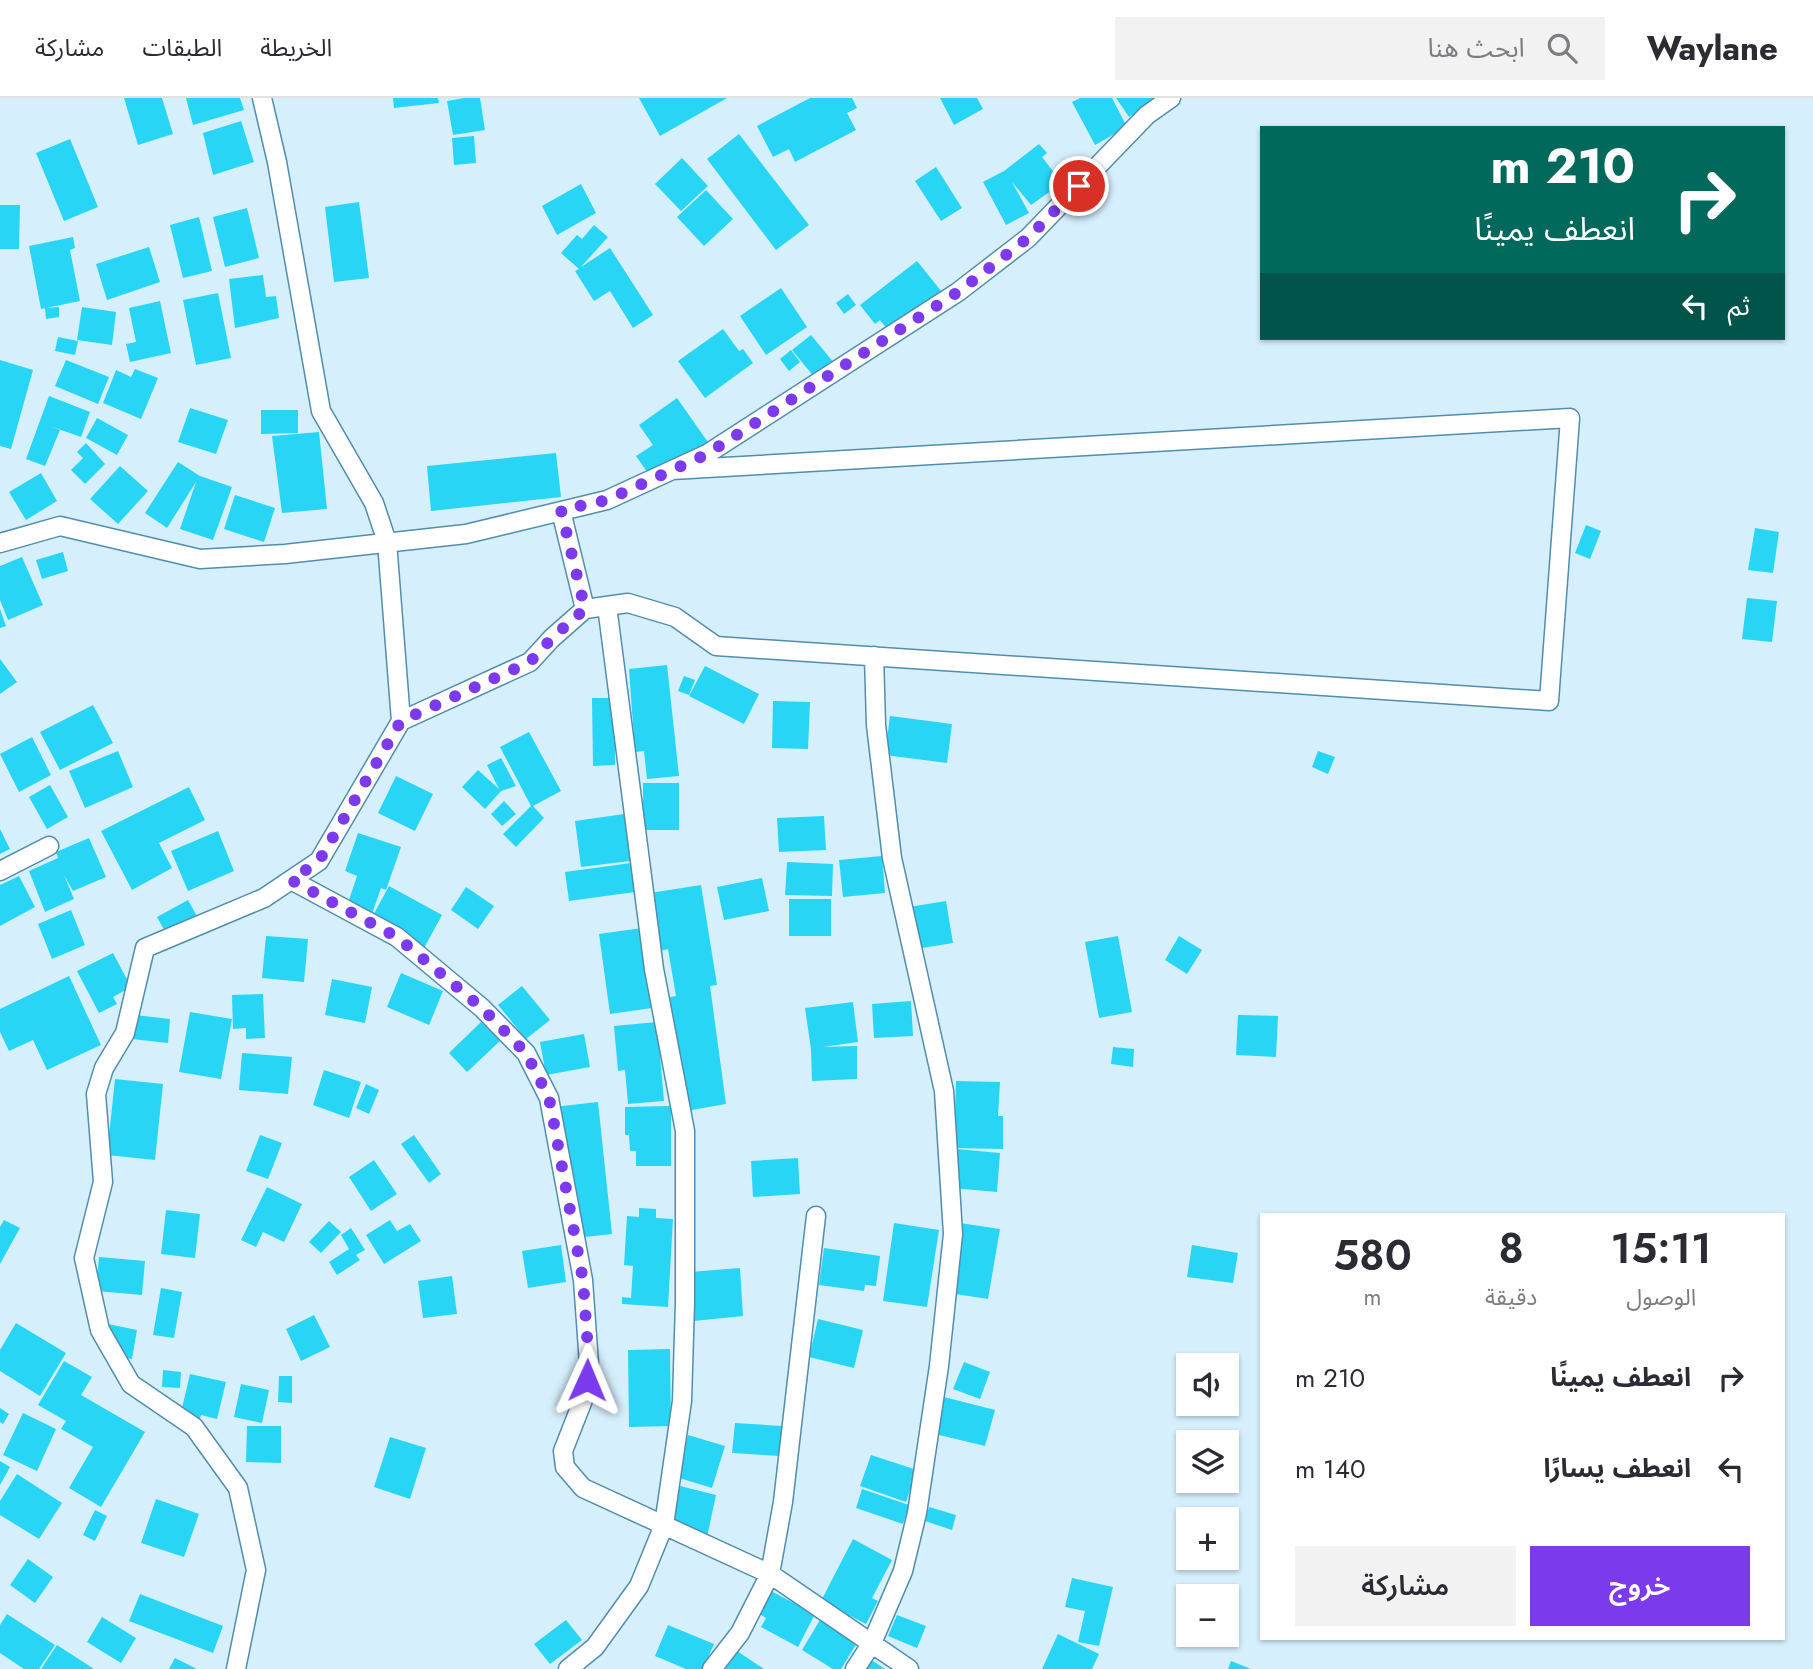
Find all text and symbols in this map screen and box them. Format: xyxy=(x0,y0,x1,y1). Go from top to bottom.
search box xyxy=(1115,17,1605,80)
text: Waylane xyxy=(1647,25,1778,72)
text: ابحث هنا xyxy=(1427,29,1525,67)
icon: search xyxy=(1543,29,1581,67)
text: مشاركة xyxy=(35,30,104,65)
text: الطبقات xyxy=(142,30,222,65)
text: الخريطة xyxy=(260,30,332,65)
text: 210 m xyxy=(1491,131,1635,201)
icon: right xyxy=(1659,154,1750,245)
pin xyxy=(1049,156,1109,216)
icon: arrive xyxy=(1060,167,1098,205)
text: انعطف يمينًا xyxy=(1474,206,1635,252)
icon: left xyxy=(1676,287,1714,325)
text: ثم xyxy=(1728,287,1750,325)
text: 8 xyxy=(1498,1218,1524,1279)
text: 15:11 xyxy=(1611,1218,1712,1279)
text: 580 xyxy=(1333,1225,1412,1286)
text: m xyxy=(1364,1280,1381,1314)
text: دقيقة xyxy=(1485,1280,1537,1314)
text: الوصول xyxy=(1626,1280,1696,1314)
position arrow xyxy=(550,1343,624,1417)
map controls xyxy=(1176,1353,1239,1647)
button: sound xyxy=(1176,1353,1239,1416)
text: انعطف يمينًا xyxy=(1550,1358,1691,1396)
text: 210 m xyxy=(1295,1359,1365,1397)
icon: right xyxy=(1712,1359,1750,1397)
button: layers xyxy=(1176,1430,1239,1493)
text: انعطف يسارًا xyxy=(1544,1449,1691,1487)
text: 140 m xyxy=(1295,1450,1366,1488)
icon: left xyxy=(1712,1450,1750,1488)
button: + xyxy=(1176,1507,1239,1570)
button: مشاركة xyxy=(1295,1546,1516,1626)
button: خروج xyxy=(1530,1546,1750,1626)
button: − xyxy=(1176,1584,1239,1647)

